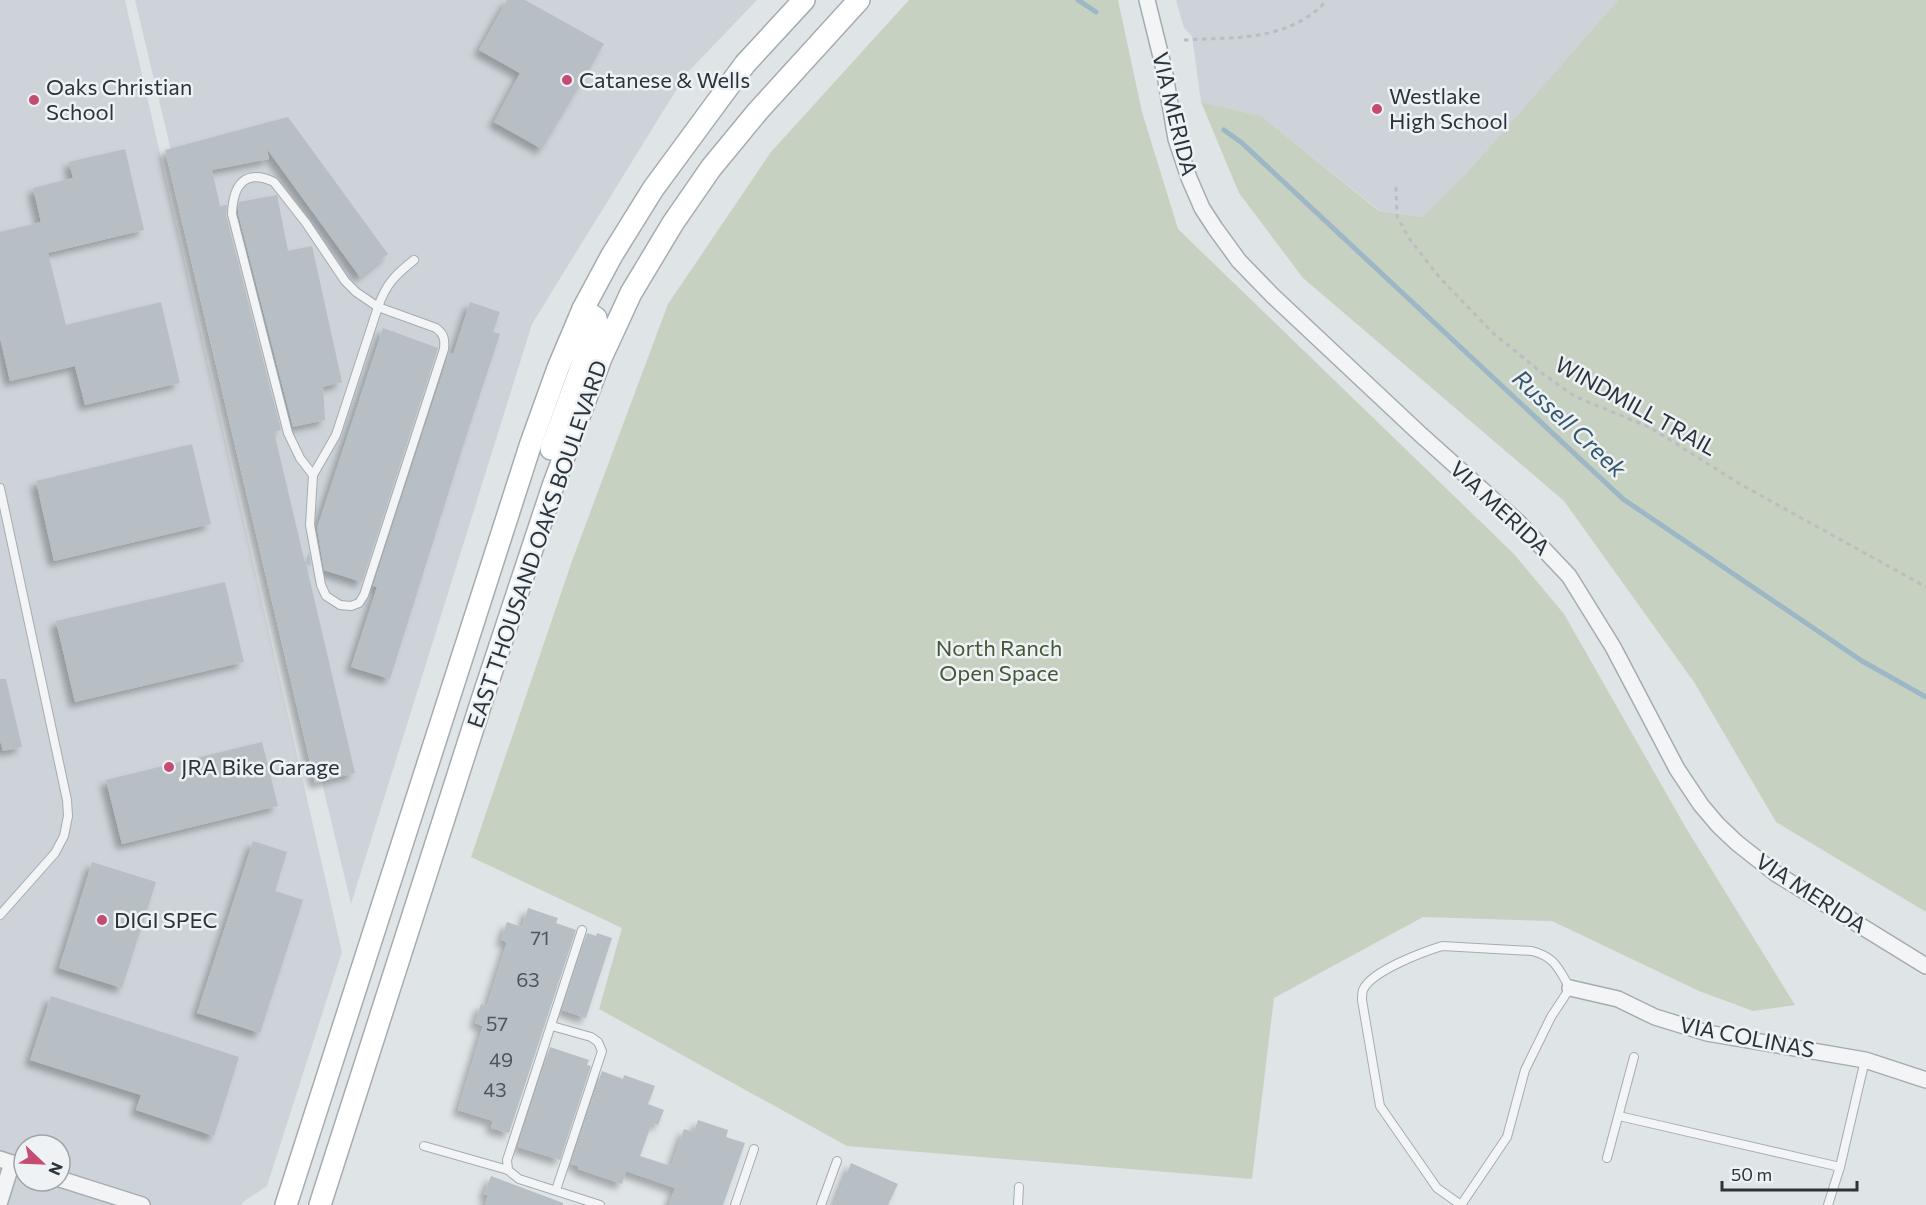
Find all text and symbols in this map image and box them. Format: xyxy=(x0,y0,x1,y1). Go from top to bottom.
street label: VIA MERIDA xyxy=(1147,49,1204,178)
place label: Catanese & Wells xyxy=(579,66,750,93)
place label: Oaks Christian School xyxy=(46,73,192,125)
marker: Catanese & Wells xyxy=(560,73,574,87)
place label: Westlake High School xyxy=(1389,82,1508,134)
marker: Oaks Christian School xyxy=(27,93,41,107)
marker: Westlake High School xyxy=(1370,102,1384,116)
street label: WINDMILL TRAIL xyxy=(1551,350,1722,461)
street label: EAST THOUSAND OAKS BOULEVARD xyxy=(461,357,612,731)
water label: Russell Creek xyxy=(1507,363,1633,483)
street label: VIA MERIDA xyxy=(1445,455,1556,561)
park label: North Ranch Open Space xyxy=(936,634,1062,686)
place label: JRA Bike Garage xyxy=(181,753,340,780)
marker: JRA Bike Garage xyxy=(162,760,176,774)
street label: VIA MERIDA xyxy=(1751,847,1872,938)
place label: DIGI SPEC xyxy=(114,906,218,933)
marker: DIGI SPEC xyxy=(95,913,109,927)
house number: 71 xyxy=(530,925,550,949)
house number: 63 xyxy=(516,967,540,991)
street label: VIA COLINAS xyxy=(1677,1010,1817,1063)
house number: 57 xyxy=(486,1011,508,1035)
house number: 49 xyxy=(489,1047,513,1071)
house number: 43 xyxy=(483,1077,507,1101)
north arrow xyxy=(12,1133,72,1193)
scale bar xyxy=(1722,1154,1857,1192)
text: N xyxy=(45,1160,67,1178)
text: 50 m xyxy=(1731,1163,1772,1185)

